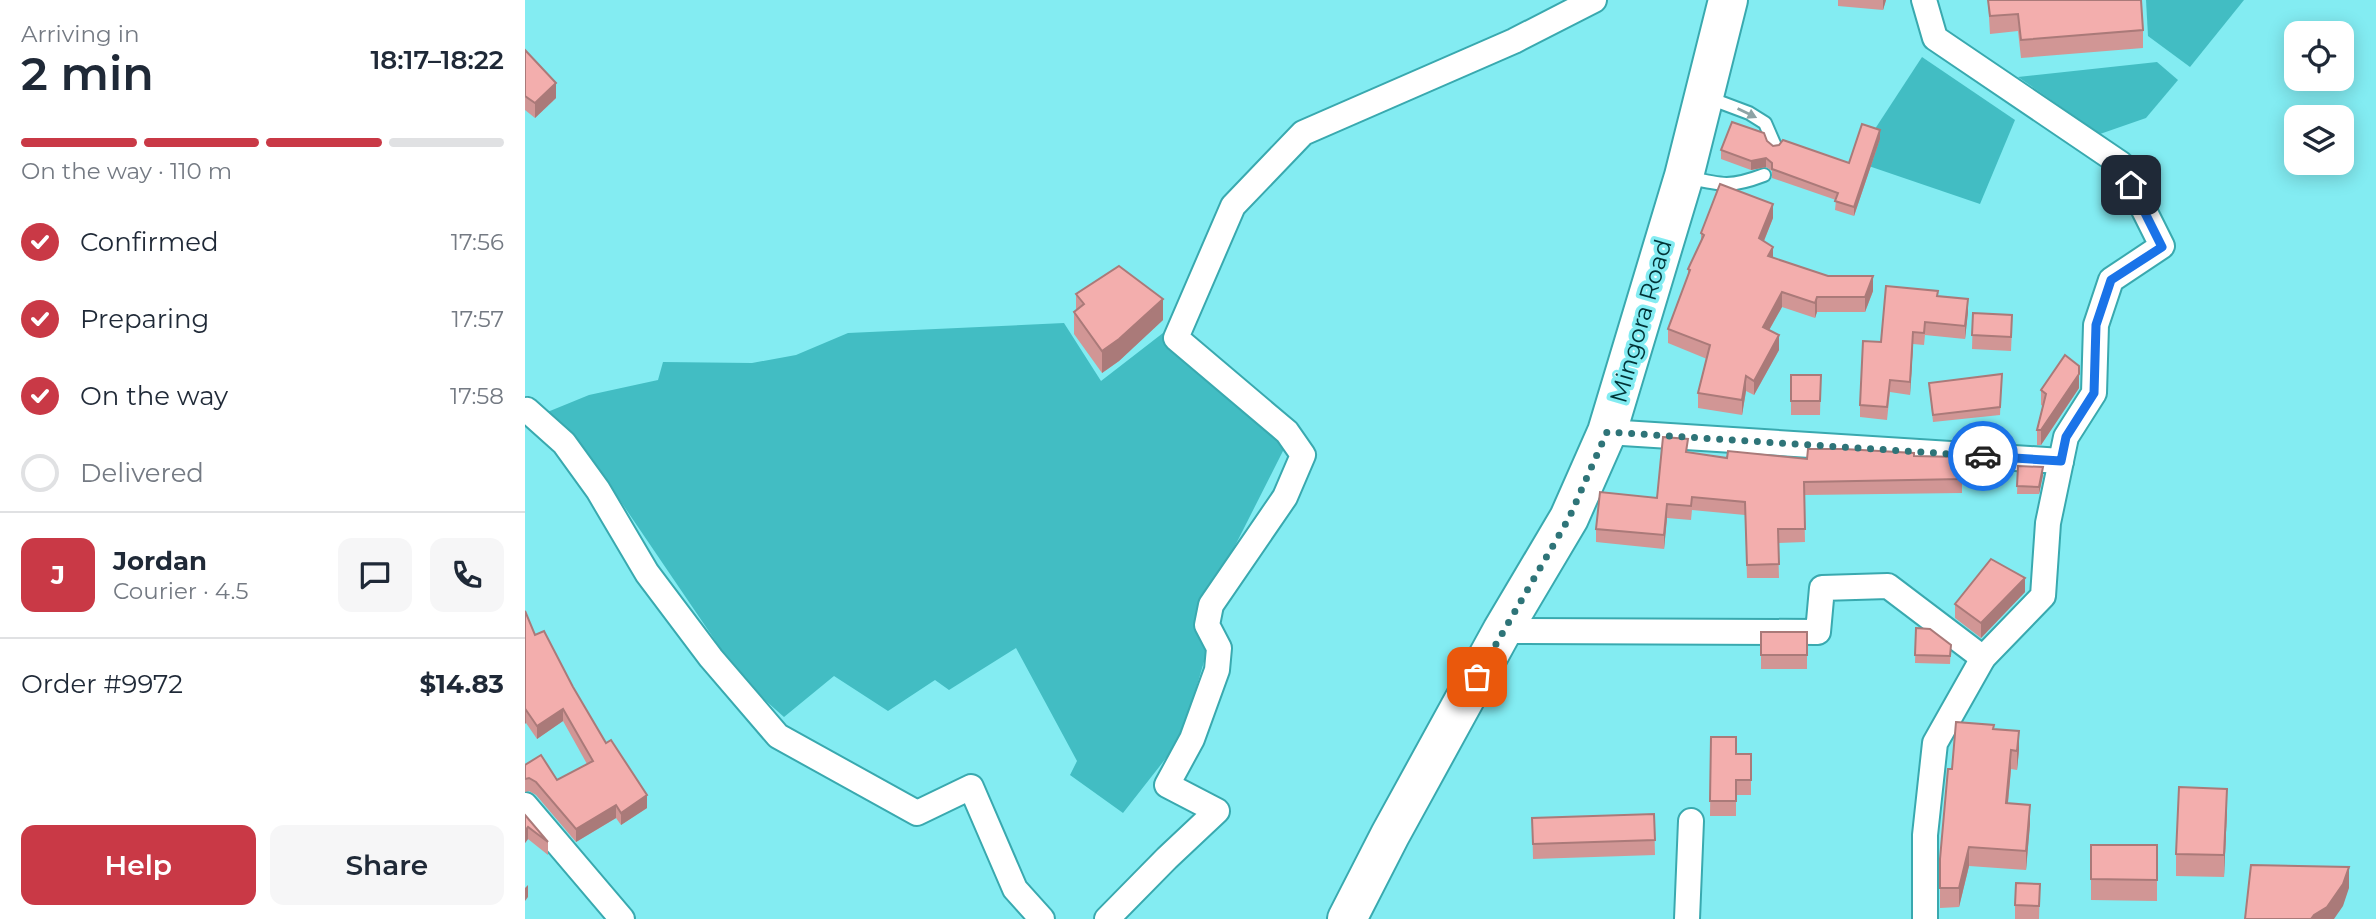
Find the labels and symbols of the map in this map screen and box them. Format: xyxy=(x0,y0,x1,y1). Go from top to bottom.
one-way arrow xyxy=(1737,108,1757,119)
pin xyxy=(2101,155,2161,215)
street label: Mingora Road xyxy=(1603,236,1678,406)
courier xyxy=(1948,421,2018,491)
pin xyxy=(1447,647,1507,707)

